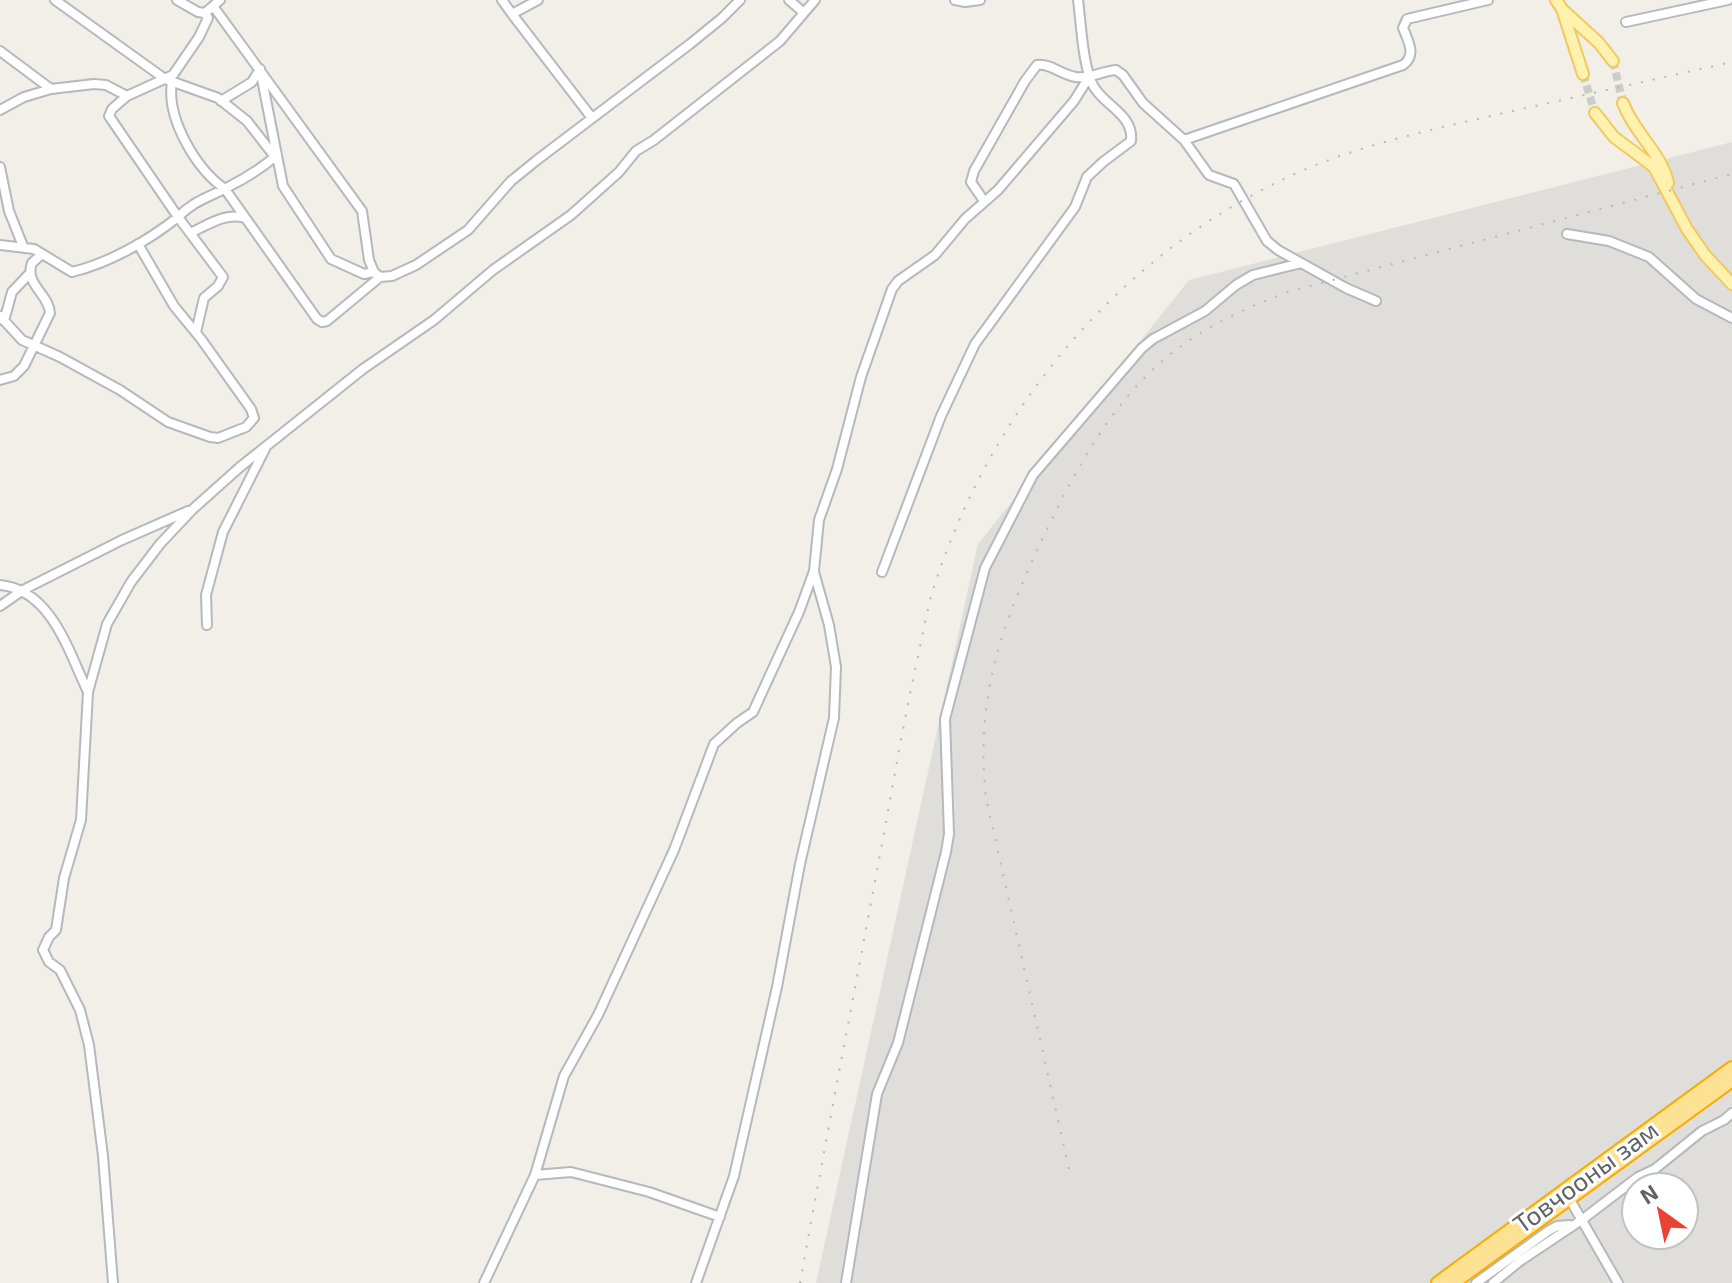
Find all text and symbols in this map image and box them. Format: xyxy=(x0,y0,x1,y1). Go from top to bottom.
street label: Товчооны зам xyxy=(1507,1113,1663,1239)
north arrow xyxy=(1620,1171,1700,1251)
text: N xyxy=(1635,1178,1662,1209)

